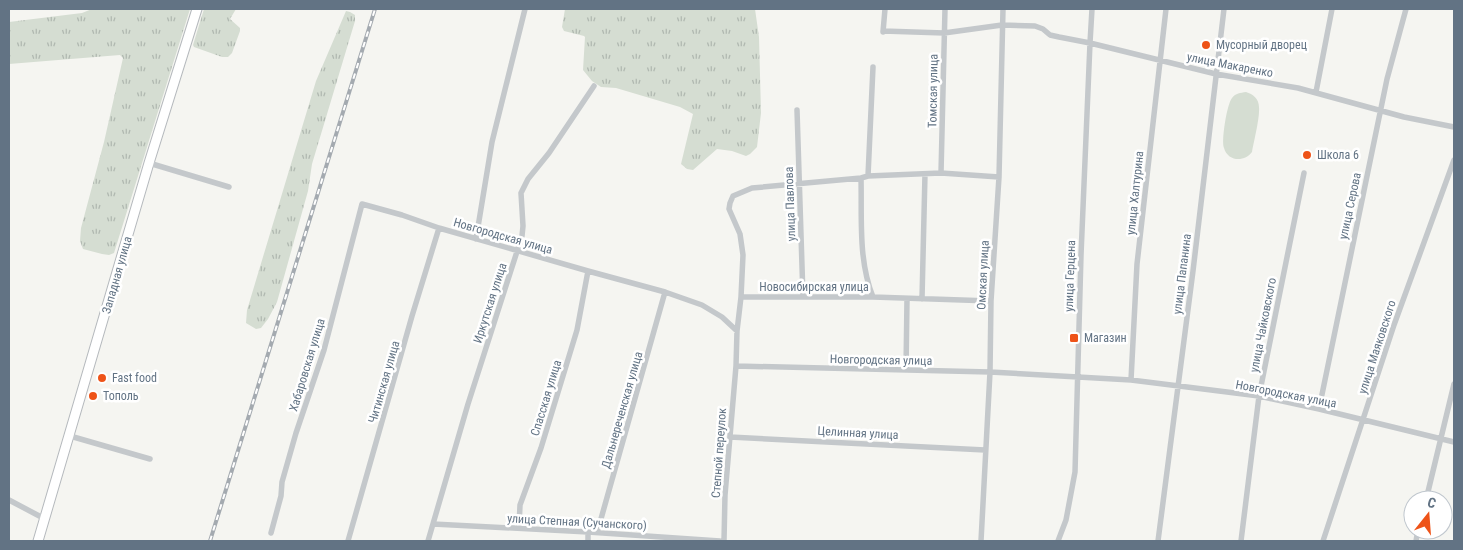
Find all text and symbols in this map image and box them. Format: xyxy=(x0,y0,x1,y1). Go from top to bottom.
place label: Мусорный дворец xyxy=(1216,38,1307,52)
marker: Мусорный дворец xyxy=(1200,39,1212,51)
street label: улица Макаренко xyxy=(1186,50,1274,80)
street label: Томская улица xyxy=(925,54,941,128)
place label: Школа 6 xyxy=(1317,148,1359,162)
marker: Школа 6 xyxy=(1301,149,1313,161)
street label: улица Халтурина xyxy=(1124,150,1146,236)
street label: улица Павлова xyxy=(782,166,798,242)
street label: улица Серова xyxy=(1336,171,1364,241)
street label: Новгородская улица xyxy=(452,215,554,257)
street label: улица Папанина xyxy=(1170,233,1194,315)
street label: Западная улица xyxy=(99,235,135,315)
street label: Омская улица xyxy=(974,240,992,310)
street label: улица Герцена xyxy=(1062,240,1078,312)
street label: Иркутская улица xyxy=(470,261,510,345)
street label: улица Чайковского xyxy=(1247,276,1279,374)
street label: Новосибирская улица xyxy=(759,280,869,294)
street label: улица Маяковского xyxy=(1355,298,1399,396)
street label: Хабаровская улица xyxy=(286,317,328,413)
place label: Магазин xyxy=(1084,331,1127,345)
marker: Магазин xyxy=(1068,332,1080,344)
street label: Читинская улица xyxy=(366,339,403,425)
street label: Дальнереченская улица xyxy=(599,350,645,470)
street label: Новгородская улица xyxy=(830,352,933,368)
street label: Спасская улица xyxy=(528,358,564,438)
place label: Fast food xyxy=(112,371,157,385)
marker: Fast food xyxy=(96,372,108,384)
street label: Новгородская улица xyxy=(1234,377,1338,411)
place label: Тополь xyxy=(103,389,139,403)
marker: Тополь xyxy=(87,390,99,402)
street label: Степной переулок xyxy=(709,407,729,498)
street label: Целинная улица xyxy=(817,424,899,442)
north arrow xyxy=(1403,490,1453,540)
text: С xyxy=(1426,494,1438,511)
street label: улица Степная (Сучанского) xyxy=(507,511,647,533)

